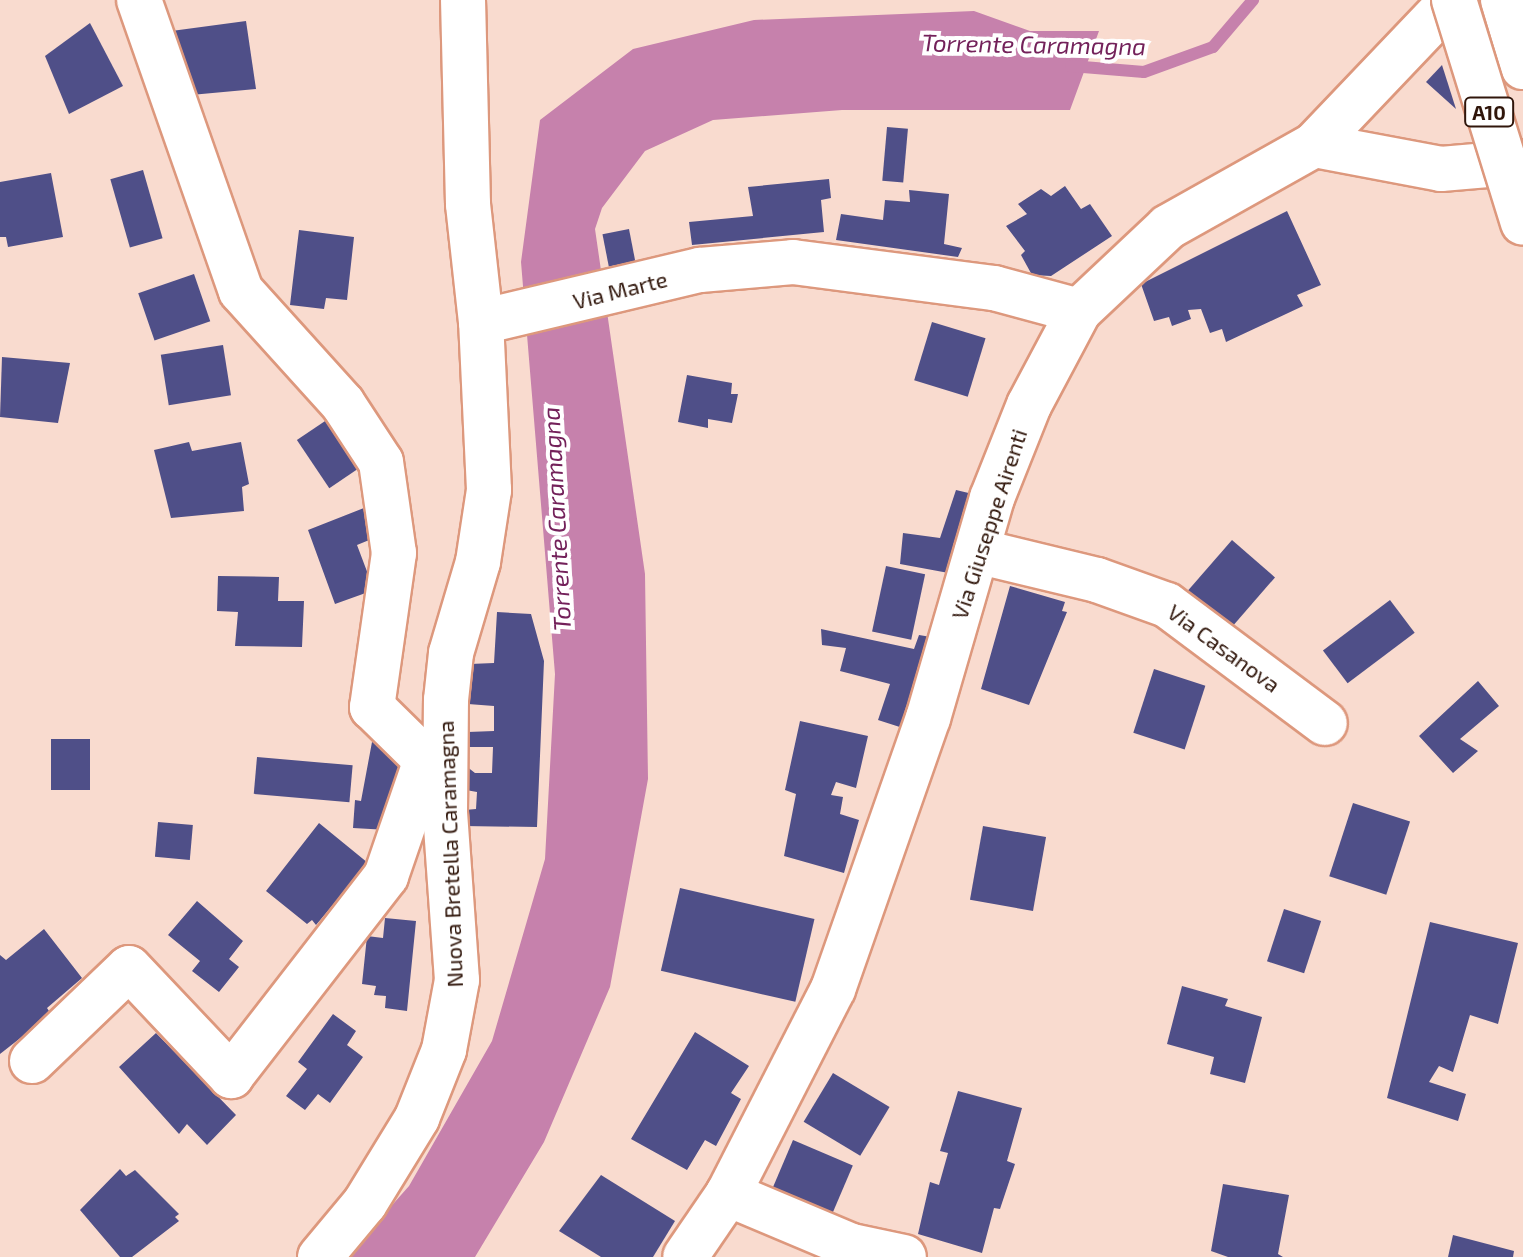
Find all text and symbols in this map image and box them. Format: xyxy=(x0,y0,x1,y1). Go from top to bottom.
water label: Torrente Caramagna xyxy=(922,28,1146,60)
road number: A10 xyxy=(1463,96,1515,128)
street label: Via Marte xyxy=(570,266,670,314)
water label: Torrente Caramagna xyxy=(536,406,576,632)
street label: Via Giuseppe Airenti xyxy=(946,425,1032,623)
street label: Via Casanova xyxy=(1163,598,1285,698)
street label: Nuova Bretella Caramagna xyxy=(432,720,468,988)

